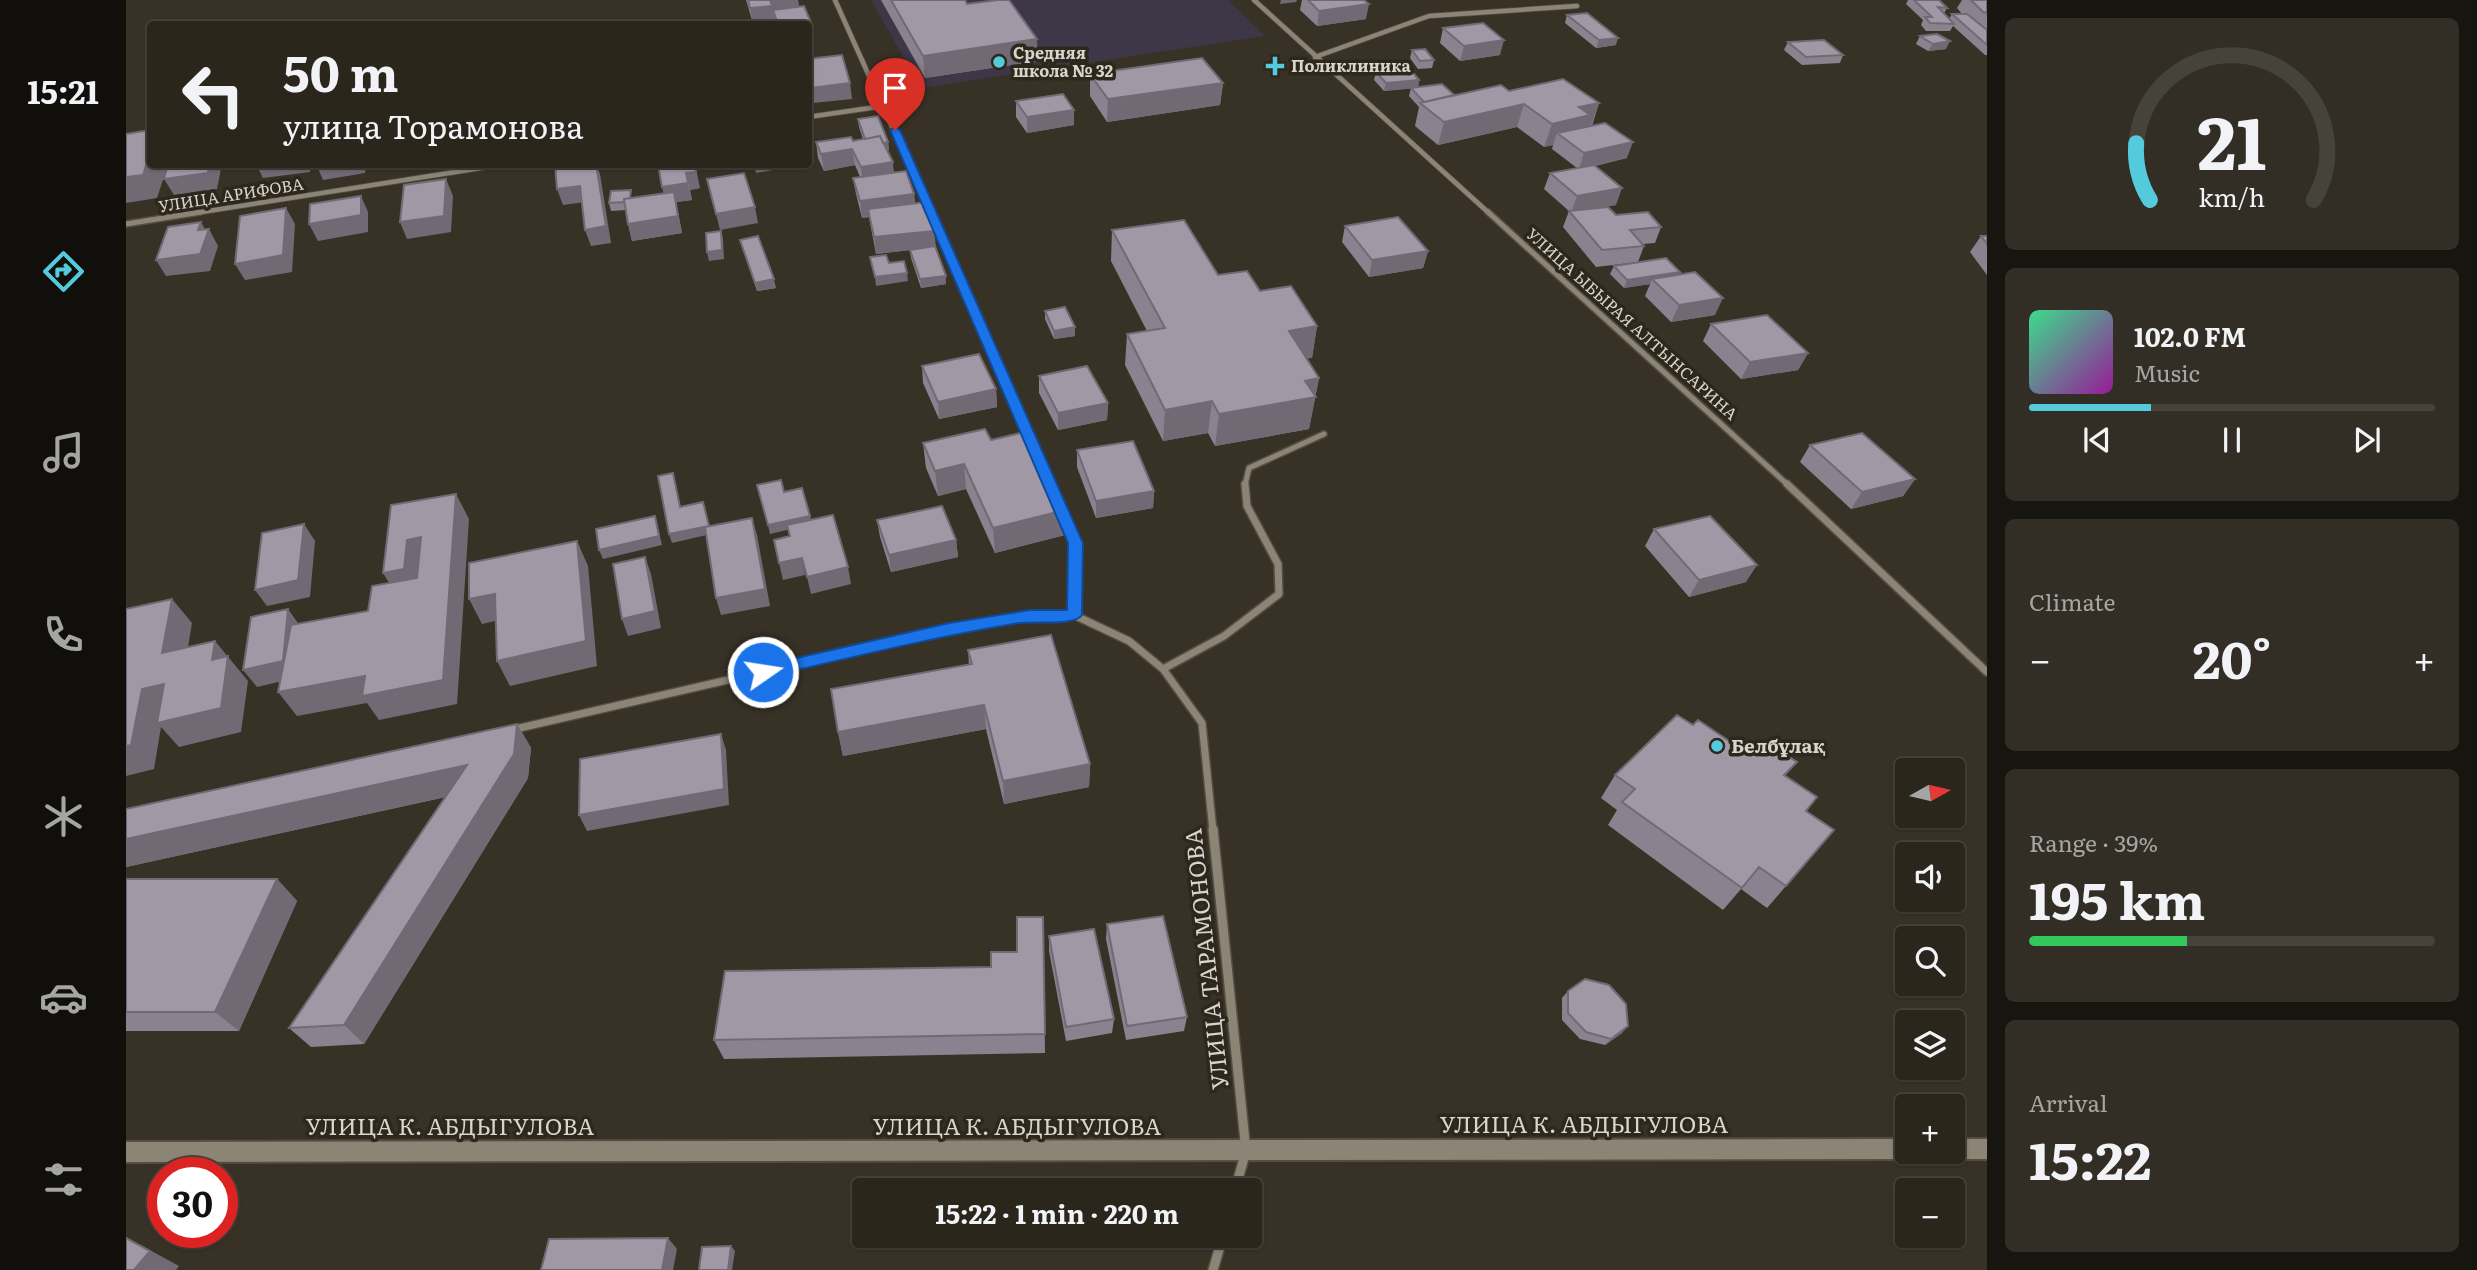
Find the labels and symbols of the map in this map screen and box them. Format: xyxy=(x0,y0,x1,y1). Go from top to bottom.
place label: Средняя школа № 32 xyxy=(1013,40,1113,82)
place label: Поликлиника xyxy=(1291,53,1412,77)
marker: Средняя школа № 32 xyxy=(991,54,1007,70)
marker: Поликлиника xyxy=(1265,56,1285,76)
pin xyxy=(865,58,925,130)
street label: УЛИЦА АРИФОВА xyxy=(157,171,305,217)
street label: УЛИЦА ЫБЫРАЯ АЛТЫНСАРИНА xyxy=(1522,222,1744,425)
position arrow xyxy=(726,635,800,709)
place label: Белбұлақ xyxy=(1731,731,1826,759)
marker: Белбұлақ xyxy=(1709,738,1725,754)
north arrow xyxy=(1895,758,1965,828)
street label: УЛИЦА ТАРАМОНОВА xyxy=(1174,827,1236,1091)
street label: УЛИЦА К. АБДЫГУЛОВА xyxy=(1440,1106,1728,1140)
street label: УЛИЦА К. АБДЫГУЛОВА xyxy=(306,1108,594,1142)
street label: УЛИЦА К. АБДЫГУЛОВА xyxy=(873,1108,1161,1142)
speed limit sign: 30 xyxy=(147,1157,238,1248)

